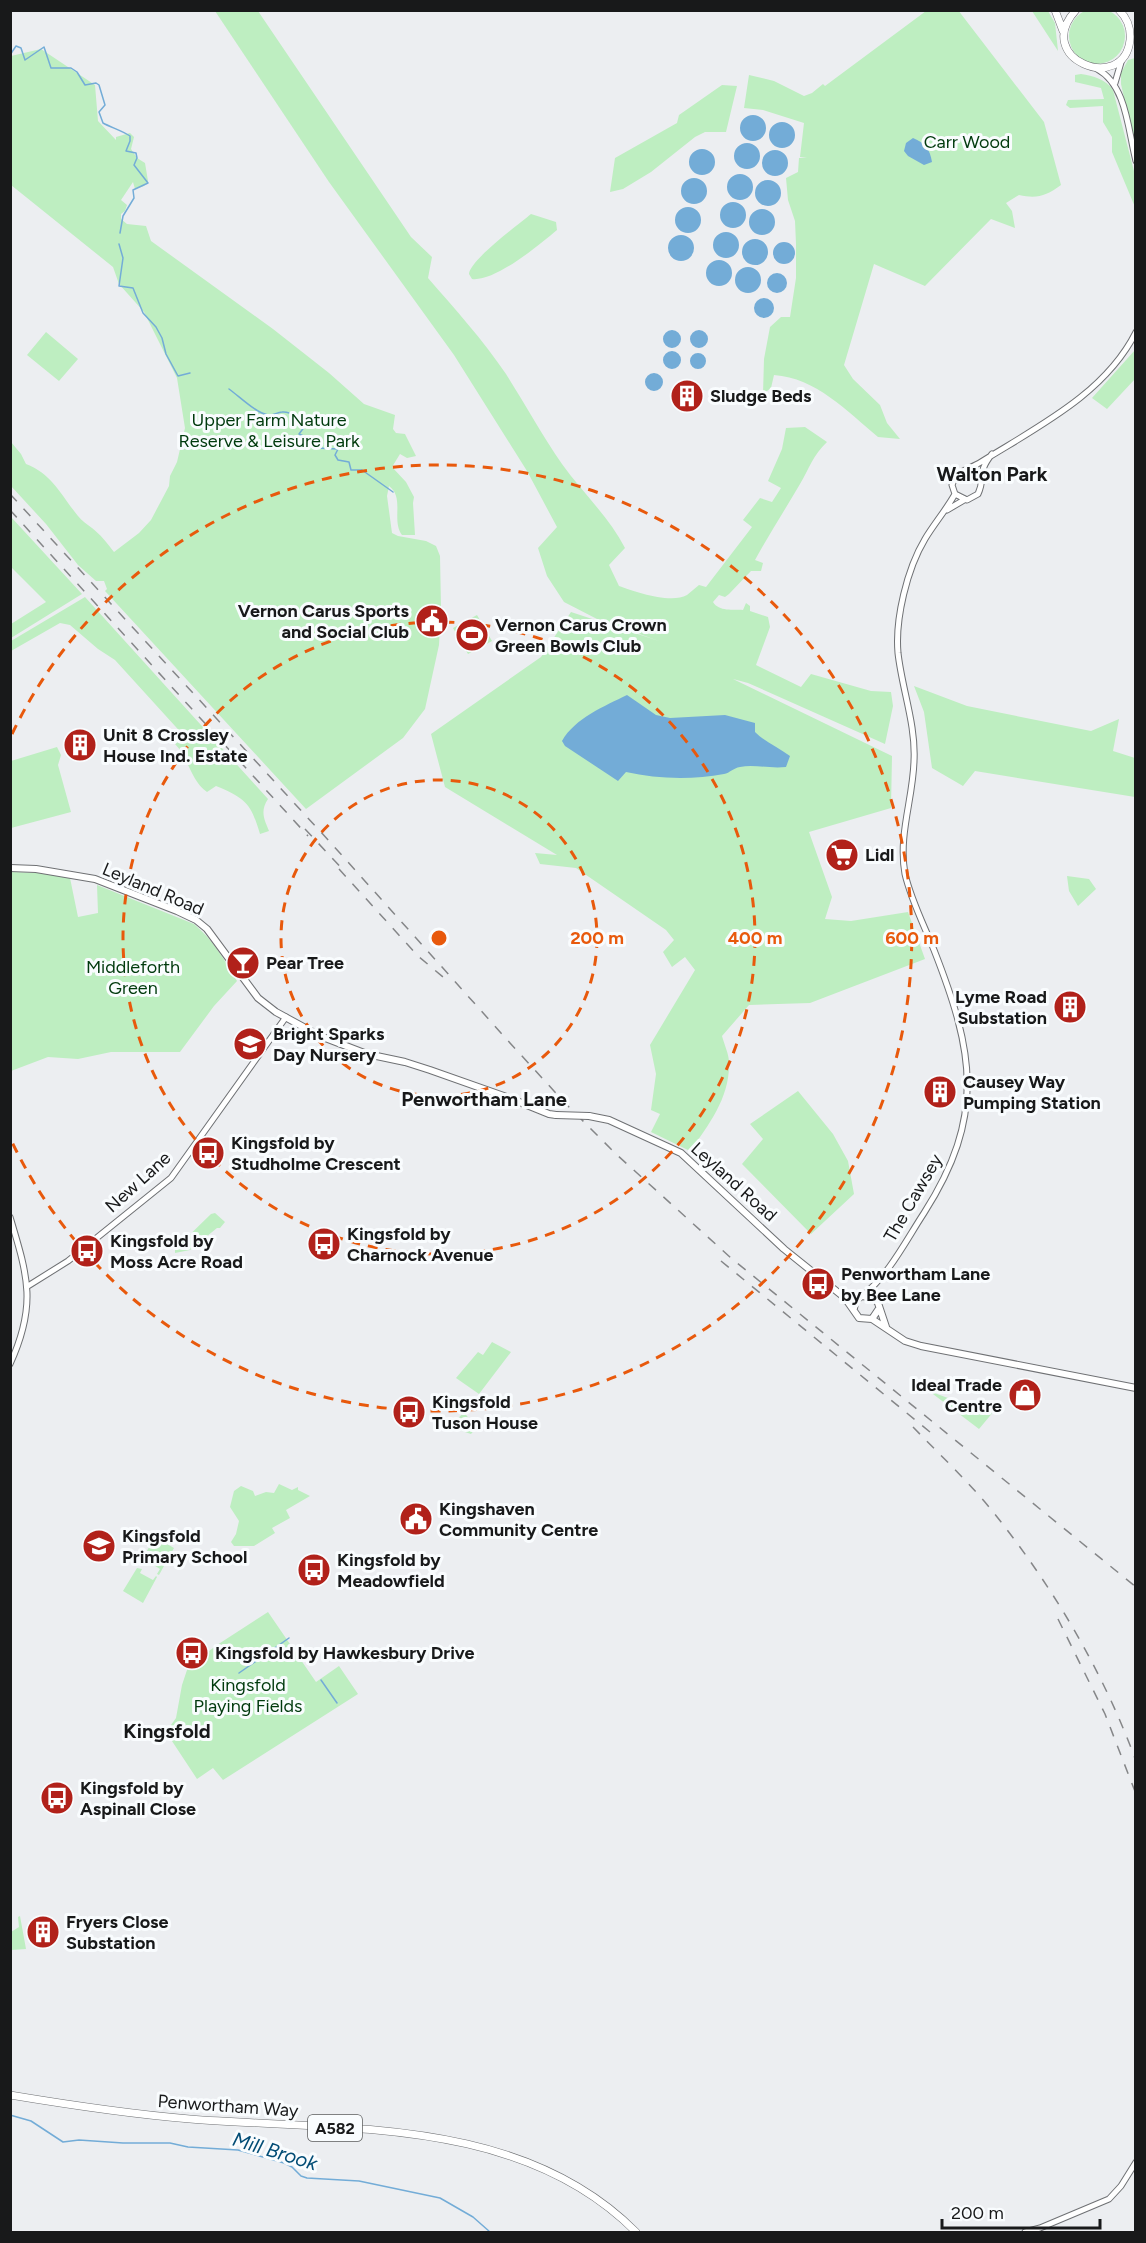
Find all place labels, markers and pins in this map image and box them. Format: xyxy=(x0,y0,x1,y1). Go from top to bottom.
building icon: Sludge Beds xyxy=(669,378,705,414)
place label: Sludge Beds xyxy=(710,385,812,407)
place label: Vernon Carus Sports and Social Club xyxy=(238,600,410,643)
public building icon: Vernon Carus Sports and Social Club xyxy=(414,603,450,639)
place label: Vernon Carus Crown Green Bowls Club xyxy=(495,614,667,657)
sports icon: Vernon Carus Crown Green Bowls Club xyxy=(454,617,490,653)
place label: Unit 8 Crossley House Ind. Estate xyxy=(103,724,247,767)
building icon: Unit 8 Crossley House Ind. Estate xyxy=(62,727,98,763)
supermarket icon: Lidl xyxy=(824,837,860,873)
place label: Lidl xyxy=(865,844,895,866)
centre of rings xyxy=(429,928,449,948)
bar icon: Pear Tree xyxy=(225,945,261,981)
place label: Pear Tree xyxy=(266,952,344,974)
place label: Lyme Road Substation xyxy=(955,986,1047,1029)
building icon: Lyme Road Substation xyxy=(1052,989,1088,1025)
place label: Bright Sparks Day Nursery xyxy=(273,1023,385,1066)
school or university icon: Bright Sparks Day Nursery xyxy=(232,1026,268,1062)
place label: Causey Way Pumping Station xyxy=(963,1071,1101,1114)
building icon: Causey Way Pumping Station xyxy=(922,1074,958,1110)
place label: Kingsfold by Studholme Crescent xyxy=(231,1132,401,1175)
bus stop icon: Kingsfold by Studholme Crescent xyxy=(190,1135,226,1171)
place label: Kingsfold by Charnock Avenue xyxy=(347,1223,493,1266)
bus stop icon: Kingsfold by Charnock Avenue xyxy=(306,1226,342,1262)
place label: Kingsfold by Moss Acre Road xyxy=(110,1230,243,1273)
bus stop icon: Kingsfold by Moss Acre Road xyxy=(69,1233,105,1269)
place label: Penwortham Lane by Bee Lane xyxy=(841,1263,990,1306)
bus stop icon: Penwortham Lane by Bee Lane xyxy=(800,1266,836,1302)
place label: Ideal Trade Centre xyxy=(911,1374,1002,1417)
shop icon: Ideal Trade Centre xyxy=(1007,1377,1043,1413)
place label: Kingsfold Tuson House xyxy=(432,1391,538,1434)
bus stop icon: Kingsfold Tuson House xyxy=(391,1394,427,1430)
place label: Kingshaven Community Centre xyxy=(439,1498,598,1541)
public building icon: Kingshaven Community Centre xyxy=(398,1501,434,1537)
place label: Kingsfold Primary School xyxy=(122,1525,247,1568)
school or university icon: Kingsfold Primary School xyxy=(81,1528,117,1564)
place label: Kingsfold by Meadowfield xyxy=(337,1549,445,1592)
bus stop icon: Kingsfold by Meadowfield xyxy=(296,1552,332,1588)
bus stop icon: Kingsfold by Hawkesbury Drive xyxy=(174,1635,210,1671)
place label: Kingsfold by Hawkesbury Drive xyxy=(215,1642,475,1664)
place label: Kingsfold by Aspinall Close xyxy=(80,1777,196,1820)
bus stop icon: Kingsfold by Aspinall Close xyxy=(39,1780,75,1816)
place label: Fryers Close Substation xyxy=(66,1911,168,1954)
building icon: Fryers Close Substation xyxy=(25,1914,61,1950)

